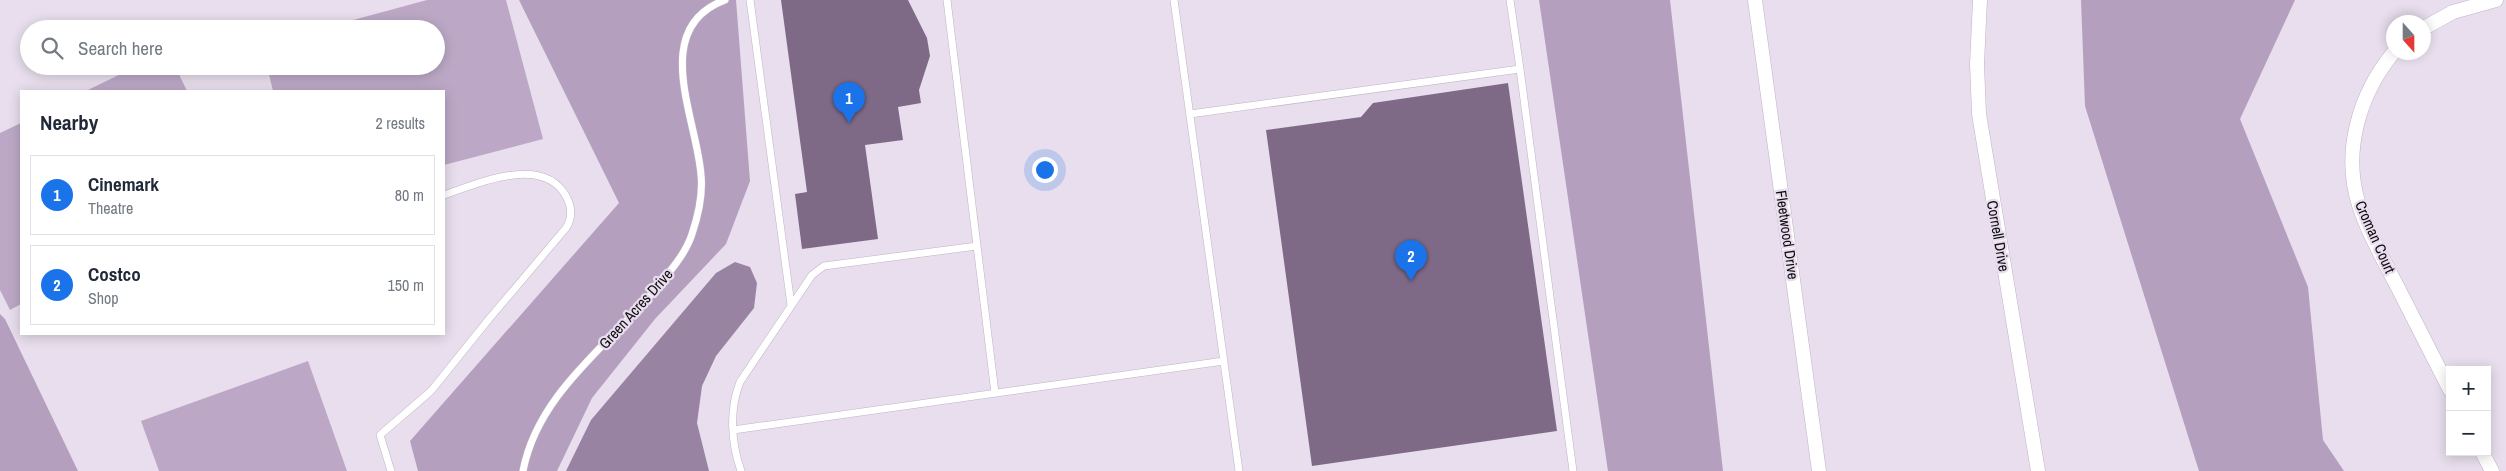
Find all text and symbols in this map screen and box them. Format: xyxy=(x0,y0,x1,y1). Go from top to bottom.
north arrow xyxy=(2386,15,2431,60)
search box xyxy=(20,20,445,75)
icon: search xyxy=(38,34,66,62)
text: Search here xyxy=(78,35,163,61)
pin: 1 xyxy=(833,82,865,123)
text: Nearby xyxy=(40,108,98,137)
text: 2 results xyxy=(375,112,425,134)
your location xyxy=(1032,157,1058,183)
text: Cinemark xyxy=(88,171,159,197)
text: 1 xyxy=(53,184,61,206)
text: 80 m xyxy=(395,184,424,206)
street label: Fleetwood Drive xyxy=(1771,189,1804,281)
text: Theatre xyxy=(88,197,133,219)
street label: Croman Court xyxy=(2350,197,2401,277)
street label: Cornell Drive xyxy=(1982,199,2015,273)
pin: 2 xyxy=(1395,240,1427,281)
text: Costco xyxy=(88,261,141,287)
street label: Green Acres Drive xyxy=(594,264,677,353)
text: 2 xyxy=(53,274,61,296)
text: 150 m xyxy=(388,274,424,296)
text: Shop xyxy=(88,287,119,309)
map controls xyxy=(2446,366,2491,456)
button: + xyxy=(2446,366,2491,411)
button: − xyxy=(2446,411,2491,456)

